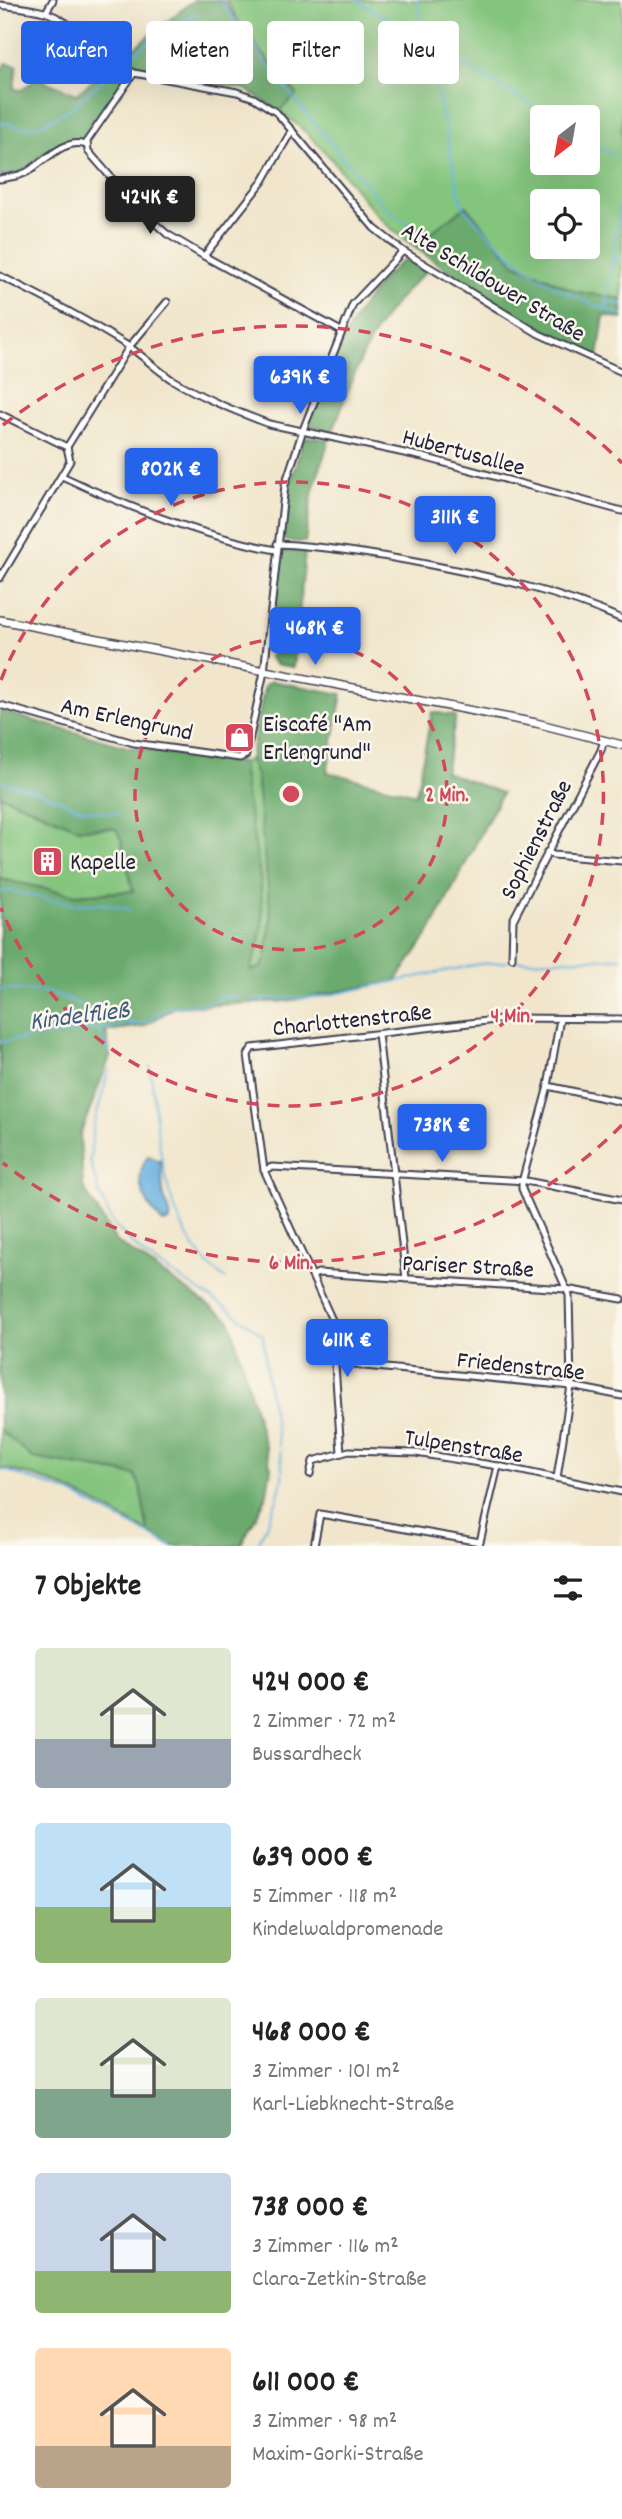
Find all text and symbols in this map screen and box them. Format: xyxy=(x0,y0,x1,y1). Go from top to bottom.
chip: Kaufen xyxy=(21,21,132,84)
chip: Mieten xyxy=(146,21,253,84)
chip: Filter xyxy=(267,21,364,84)
chip: Neu xyxy=(378,21,459,84)
north arrow xyxy=(530,105,600,175)
map controls xyxy=(530,105,600,259)
pin: 424K € xyxy=(93,176,207,236)
text: 424K € xyxy=(121,182,179,215)
button: locate xyxy=(530,189,600,259)
street label: Alte Schildower Straße xyxy=(394,215,591,352)
pin: 639K € xyxy=(243,356,357,416)
text: 639K € xyxy=(270,362,330,395)
street label: Hubertusallee xyxy=(398,421,528,487)
pin: 802K € xyxy=(114,448,228,508)
text: 802K € xyxy=(141,454,201,487)
pin: 311K € xyxy=(398,496,512,556)
text: 311K € xyxy=(430,502,480,535)
pin: 468K € xyxy=(258,608,372,667)
text: 468K € xyxy=(286,613,344,646)
street label: Am Erlengrund xyxy=(57,690,196,752)
place label: Eiscafé "Am Erlengrund" xyxy=(263,709,372,771)
shop icon: Eiscafé "Am Erlengrund" xyxy=(223,720,257,754)
street label: Sophienstraße xyxy=(493,775,582,906)
centre of rings xyxy=(279,782,303,806)
text: 2 Min. xyxy=(425,782,469,812)
building icon: Kapelle xyxy=(30,844,64,878)
place label: Kapelle xyxy=(70,847,136,881)
water label: Kindelfließ xyxy=(27,993,133,1042)
street label: Charlottenstraße xyxy=(271,997,434,1047)
text: 4 Min. xyxy=(491,1003,533,1033)
pin: 738K € xyxy=(385,1104,499,1164)
text: 738K € xyxy=(414,1110,470,1143)
street label: Pariser Straße xyxy=(401,1248,535,1288)
text: 6 Min. xyxy=(269,1250,313,1280)
pin: 611K € xyxy=(290,1320,404,1379)
text: 611K € xyxy=(322,1325,372,1358)
street label: Friedenstraße xyxy=(455,1344,586,1392)
street label: Tulpenstraße xyxy=(402,1422,525,1474)
text: 7 Objekte xyxy=(35,1567,141,1610)
icon: filters xyxy=(549,1569,587,1607)
text: 424 000 € xyxy=(252,1663,370,1706)
icon: home xyxy=(91,1676,175,1760)
text: 2 Zimmer · 72 m² xyxy=(252,1706,396,1739)
text: Bussardheck xyxy=(252,1739,362,1772)
text: 639 000 € xyxy=(252,1838,373,1881)
icon: home xyxy=(91,1851,175,1935)
text: 5 Zimmer · 118 m² xyxy=(252,1881,397,1914)
text: Kindelwaldpromenade xyxy=(252,1914,443,1947)
text: 468 000 € xyxy=(252,2013,371,2056)
icon: home xyxy=(91,2026,175,2110)
text: 3 Zimmer · 101 m² xyxy=(252,2056,400,2089)
text: Karl-Liebknecht-Straße xyxy=(252,2089,454,2122)
text: 738 000 € xyxy=(252,2188,368,2231)
icon: home xyxy=(91,2201,175,2285)
text: 3 Zimmer · 116 m² xyxy=(252,2231,399,2264)
text: Clara-Zetkin-Straße xyxy=(252,2264,427,2297)
text: 611 000 € xyxy=(252,2363,359,2406)
icon: home xyxy=(91,2376,175,2460)
text: 3 Zimmer · 98 m² xyxy=(252,2406,397,2439)
text: Maxim-Gorki-Straße xyxy=(252,2439,424,2472)

